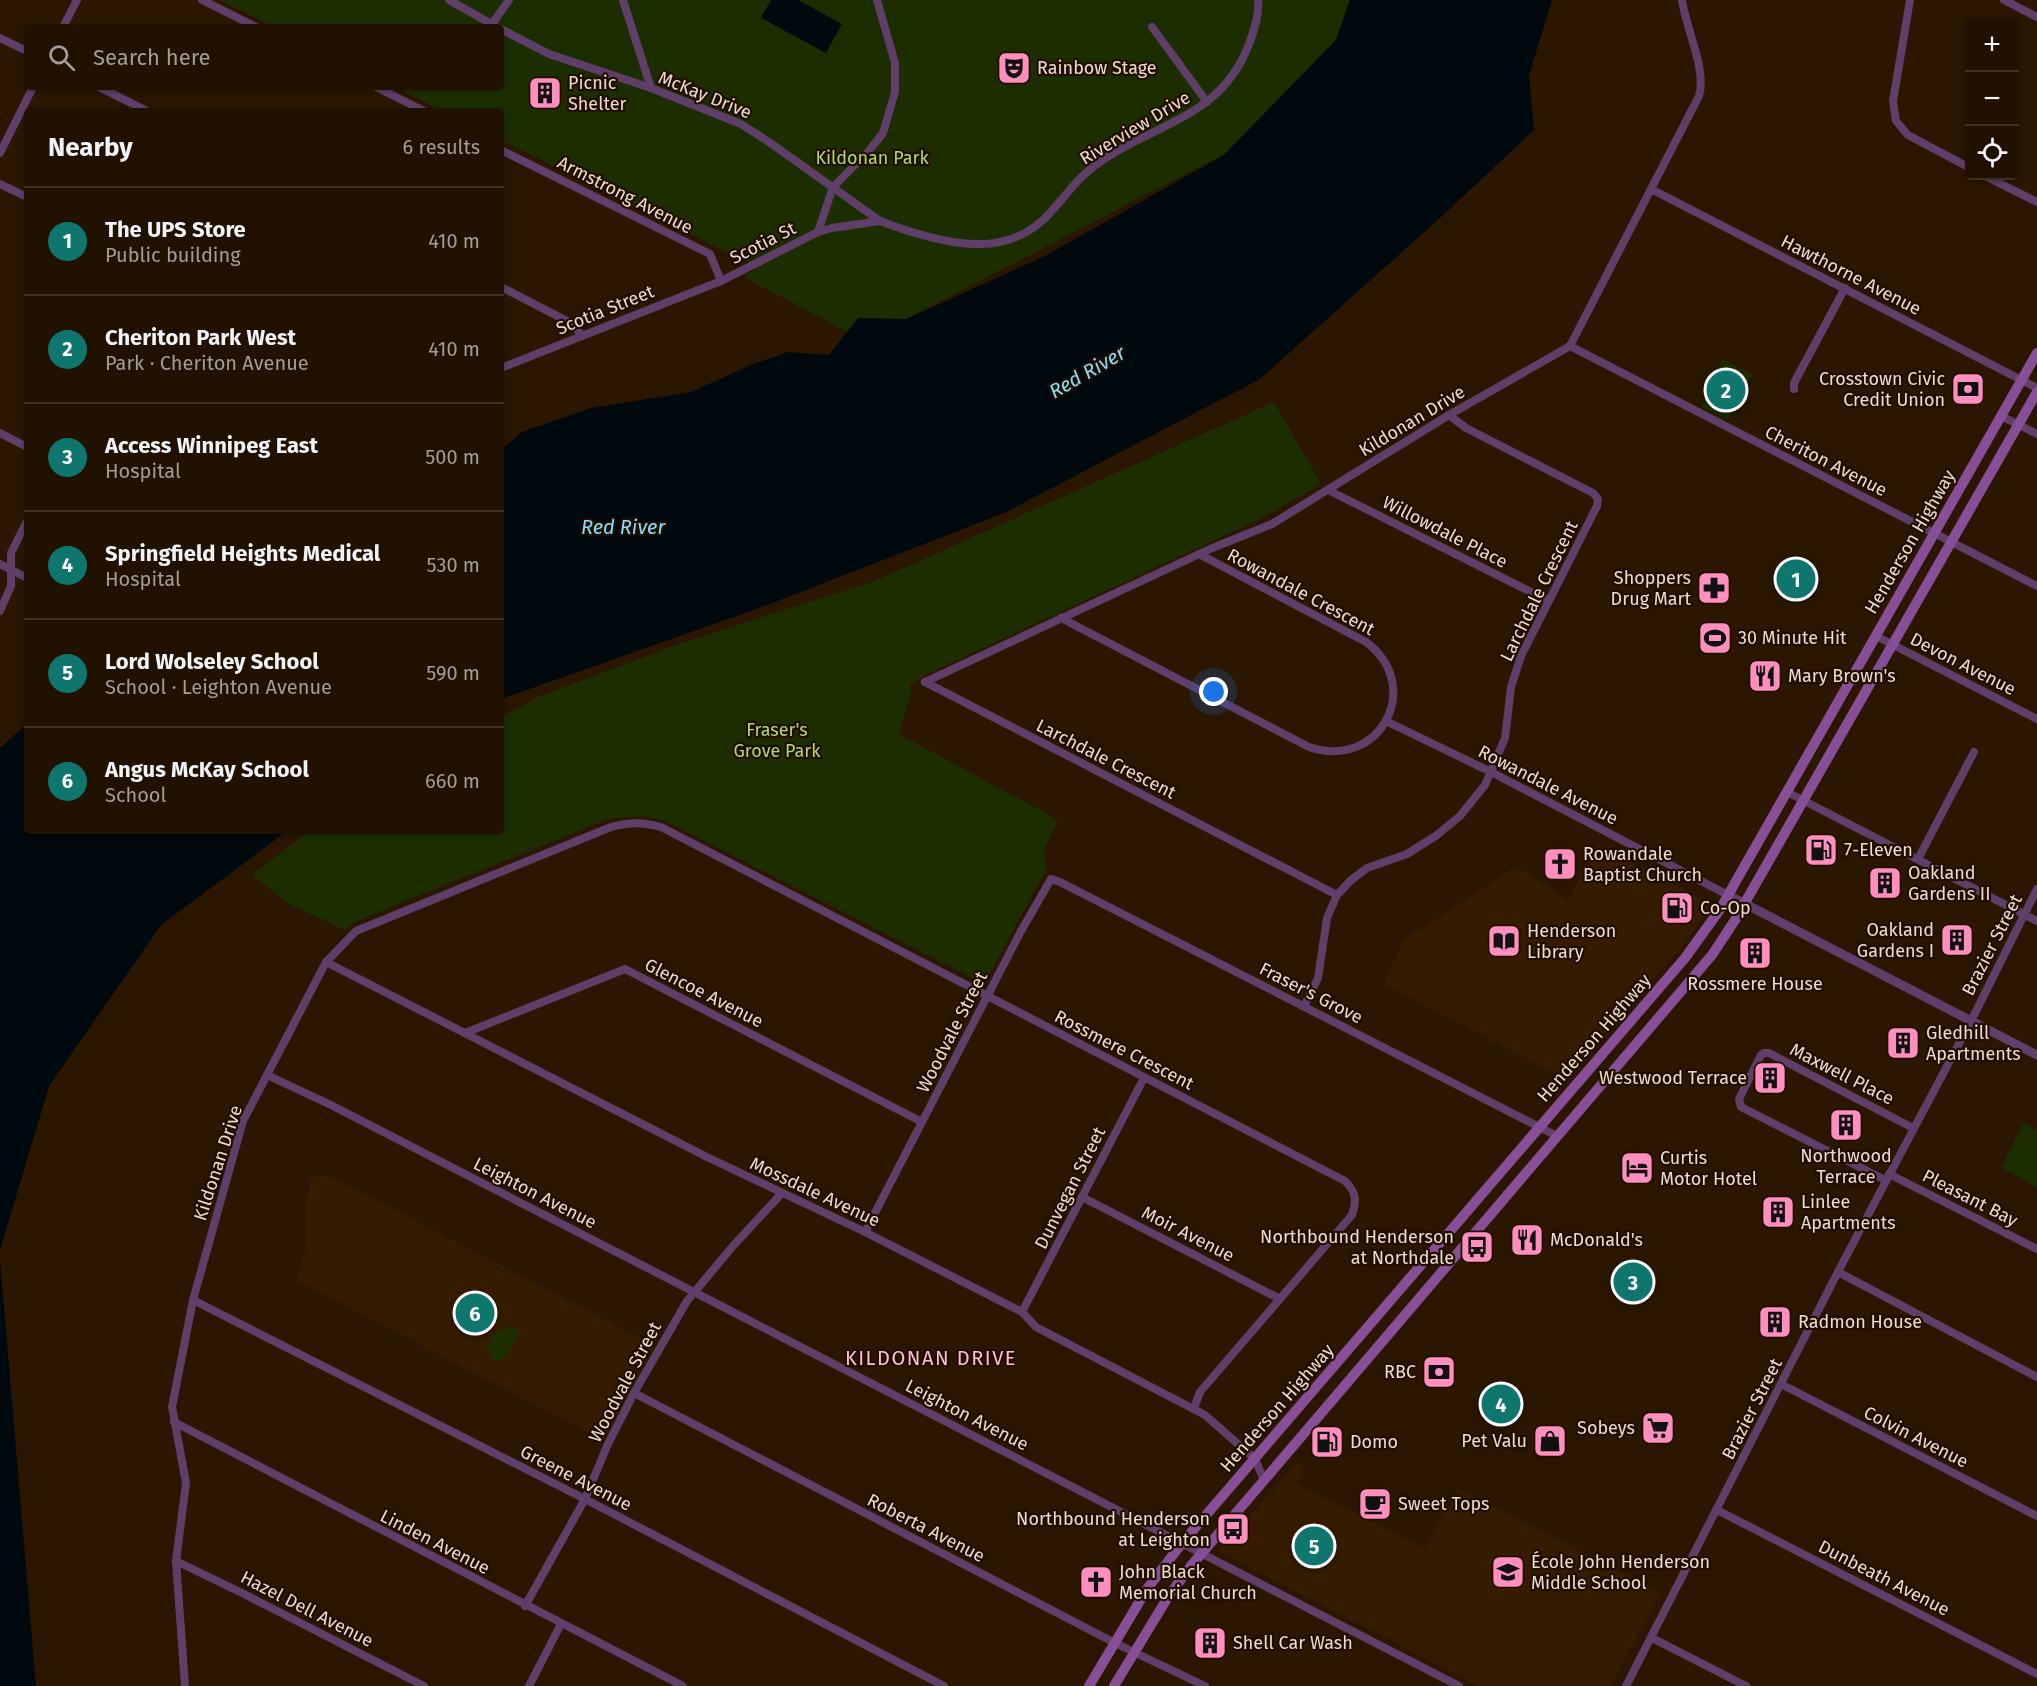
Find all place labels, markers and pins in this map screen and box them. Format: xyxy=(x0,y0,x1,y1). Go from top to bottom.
theatre icon: Rainbow Stage xyxy=(996,50,1032,86)
place label: Rainbow Stage xyxy=(1037,57,1157,79)
place label: Picnic Shelter xyxy=(568,72,626,115)
building icon: Picnic Shelter xyxy=(527,75,563,111)
pin: 2 xyxy=(1706,368,1746,412)
place label: Crosstown Civic Credit Union xyxy=(1819,368,1945,411)
bank icon: Crosstown Civic Credit Union xyxy=(1950,371,1986,407)
pin: 1 xyxy=(1776,556,1816,602)
place label: Shoppers Drug Mart xyxy=(1611,567,1691,610)
pharmacy icon: Shoppers Drug Mart xyxy=(1696,570,1732,606)
sports icon: 30 Minute Hit xyxy=(1697,620,1733,656)
place label: 30 Minute Hit xyxy=(1738,627,1847,649)
restaurant icon: Mary Brown's xyxy=(1747,658,1783,694)
place label: Mary Brown's xyxy=(1788,665,1896,687)
fuel station icon: 7-Eleven xyxy=(1803,832,1839,868)
place label: 7-Eleven xyxy=(1844,839,1913,861)
place label: Rowandale Baptist Church xyxy=(1583,843,1702,886)
church icon: Rowandale Baptist Church xyxy=(1542,846,1578,882)
place label: Oakland Gardens II xyxy=(1908,862,1990,905)
building icon: Oakland Gardens II xyxy=(1867,865,1903,901)
fuel station icon: Co-Op xyxy=(1659,890,1695,926)
place label: Co-Op xyxy=(1700,897,1751,919)
place label: Oakland Gardens I xyxy=(1857,919,1934,962)
place label: Henderson Library xyxy=(1527,920,1616,963)
building icon: Oakland Gardens I xyxy=(1939,922,1975,958)
library icon: Henderson Library xyxy=(1486,923,1522,959)
building icon: Rossmere House xyxy=(1737,935,1773,971)
place label: Rossmere House xyxy=(1687,973,1823,995)
place label: Gledhill Apartments xyxy=(1926,1022,2021,1065)
building icon: Gledhill Apartments xyxy=(1885,1025,1921,1061)
building icon: Westwood Terrace xyxy=(1752,1060,1788,1096)
place label: Westwood Terrace xyxy=(1599,1067,1747,1089)
building icon: Northwood Terrace xyxy=(1828,1107,1864,1143)
place label: Northwood Terrace xyxy=(1800,1145,1892,1188)
place label: Curtis Motor Hotel xyxy=(1660,1147,1757,1190)
hotel icon: Curtis Motor Hotel xyxy=(1619,1150,1655,1186)
place label: Linlee Apartments xyxy=(1801,1191,1896,1234)
building icon: Linlee Apartments xyxy=(1760,1194,1796,1230)
restaurant icon: McDonald's xyxy=(1509,1222,1545,1258)
place label: Northbound Henderson at Northdale xyxy=(1260,1226,1454,1269)
bus stop icon: Northbound Henderson at Northdale xyxy=(1459,1229,1495,1265)
place label: McDonald's xyxy=(1550,1229,1643,1251)
pin: 3 xyxy=(1614,1260,1652,1304)
pin: 6 xyxy=(456,1290,494,1336)
building icon: Radmon House xyxy=(1757,1304,1793,1340)
place label: Radmon House xyxy=(1798,1311,1922,1333)
bank icon: RBC xyxy=(1421,1354,1457,1390)
place label: RBC xyxy=(1384,1361,1416,1383)
pin: 4 xyxy=(1482,1382,1520,1426)
supermarket icon: Sobeys xyxy=(1640,1410,1676,1446)
place label: Sobeys xyxy=(1577,1417,1635,1439)
shop icon: Pet Valu xyxy=(1532,1423,1568,1459)
fuel station icon: Domo xyxy=(1309,1424,1345,1460)
place label: Pet Valu xyxy=(1461,1430,1527,1452)
place label: Domo xyxy=(1350,1431,1398,1453)
cafe icon: Sweet Tops xyxy=(1357,1486,1393,1522)
place label: Sweet Tops xyxy=(1398,1493,1490,1515)
place label: Northbound Henderson at Leighton xyxy=(1016,1508,1210,1551)
bus stop icon: Northbound Henderson at Leighton xyxy=(1215,1511,1251,1547)
pin: 5 xyxy=(1294,1524,1334,1568)
place label: École John Henderson Middle School xyxy=(1531,1550,1710,1594)
school or university icon: École John Henderson Middle School xyxy=(1490,1554,1526,1590)
place label: John Black Memorial Church xyxy=(1119,1561,1257,1604)
church icon: John Black Memorial Church xyxy=(1078,1564,1114,1600)
building icon: Shell Car Wash xyxy=(1192,1625,1228,1661)
place label: Shell Car Wash xyxy=(1233,1632,1353,1654)

